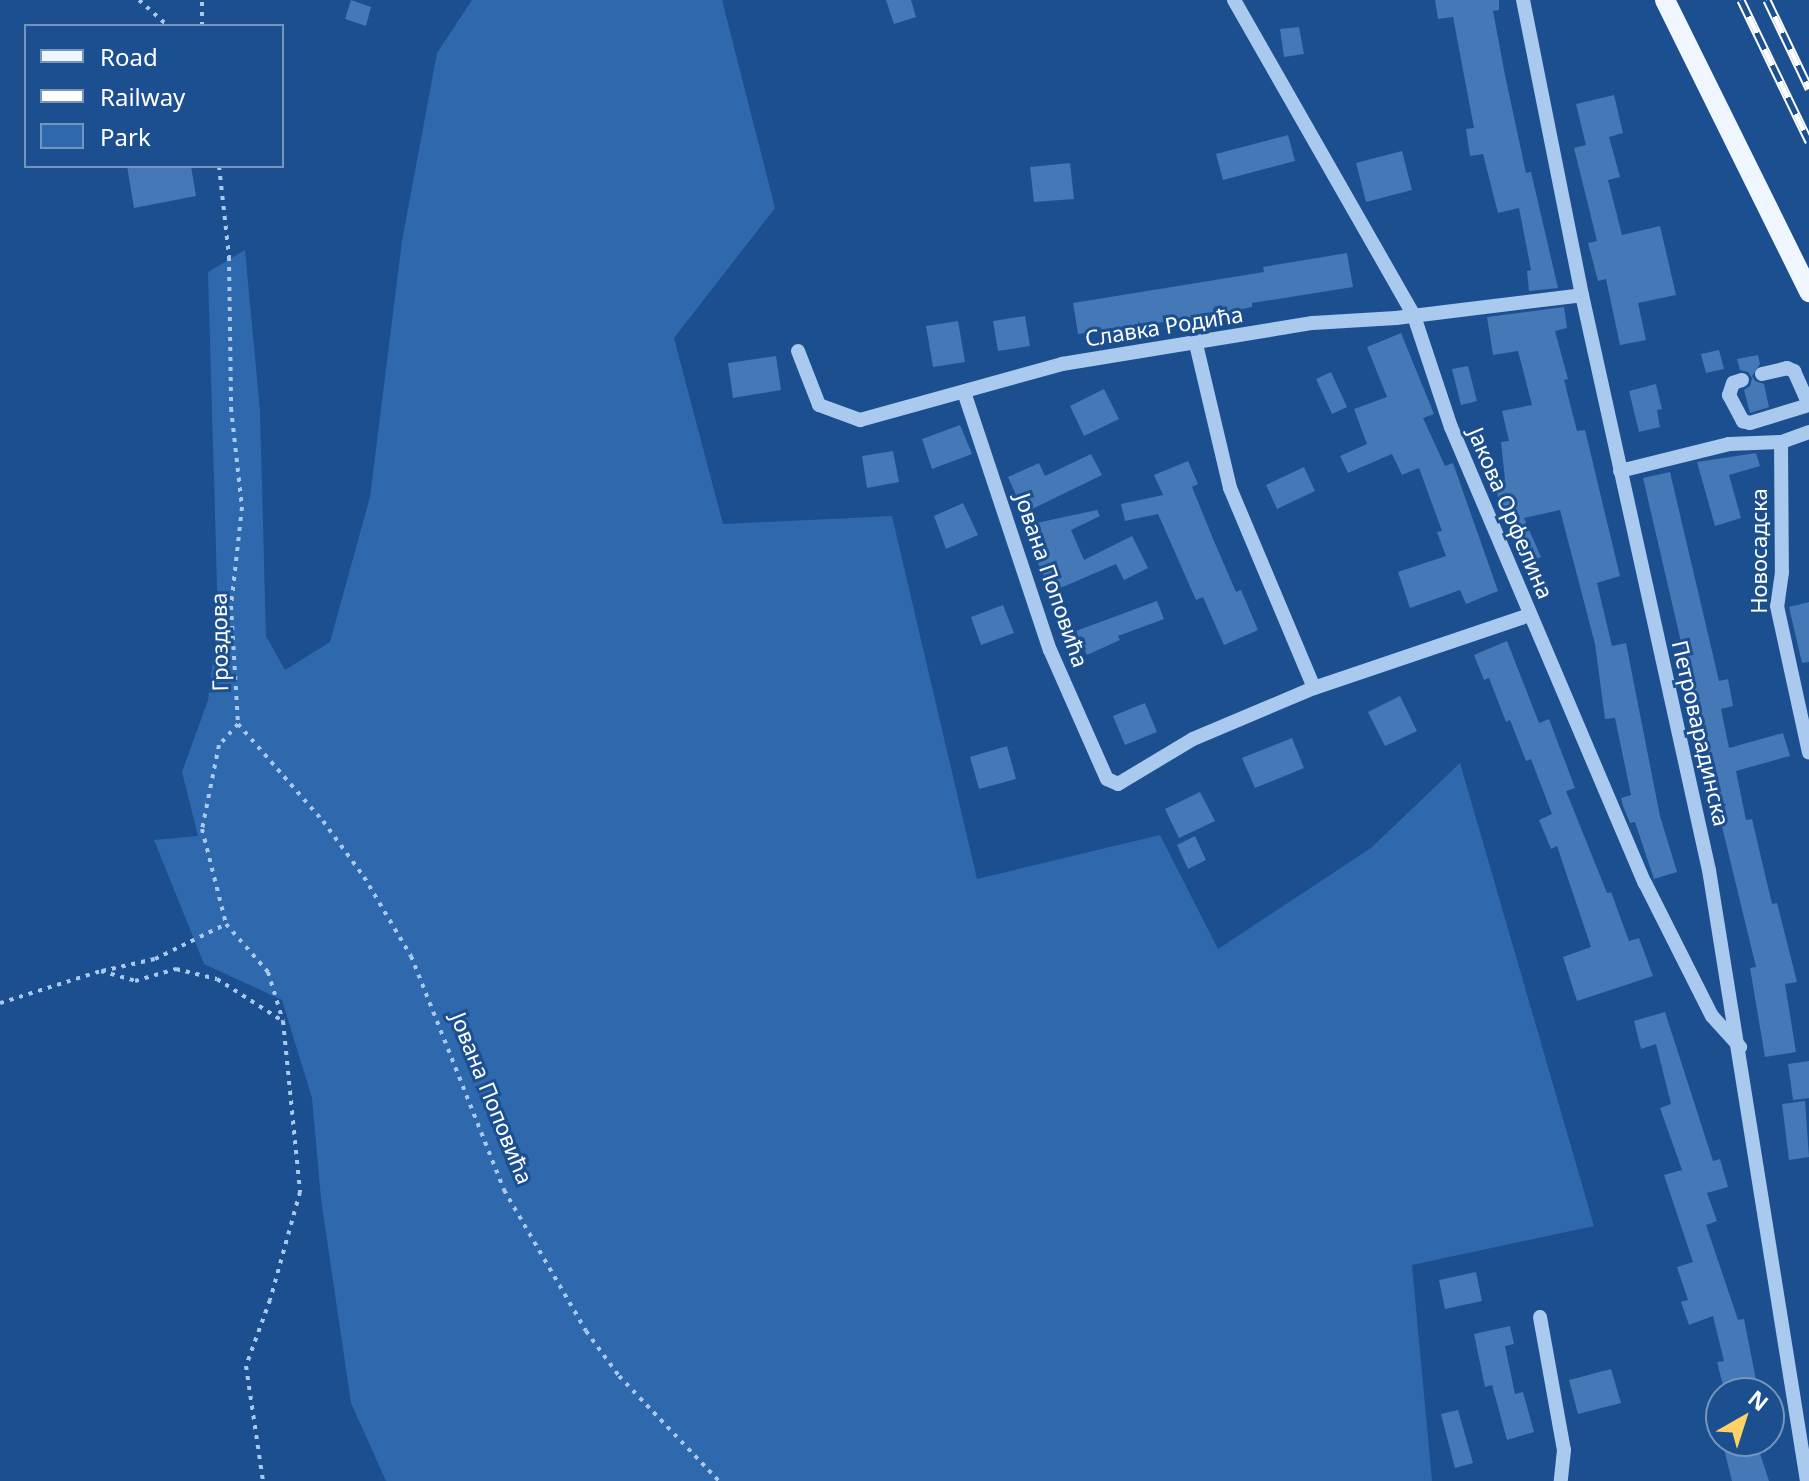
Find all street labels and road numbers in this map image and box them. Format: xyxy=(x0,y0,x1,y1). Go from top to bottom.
street label: Славка Родића xyxy=(1083,300,1245,352)
street label: Јакова Орфелина xyxy=(1463,423,1559,603)
street label: Новосадска xyxy=(1746,488,1772,614)
street label: Јована Поповића xyxy=(1010,489,1094,671)
street label: Гроздова xyxy=(205,592,233,692)
street label: Петроварадинска xyxy=(1667,638,1735,828)
street label: Јована Поповића xyxy=(446,1008,538,1188)

